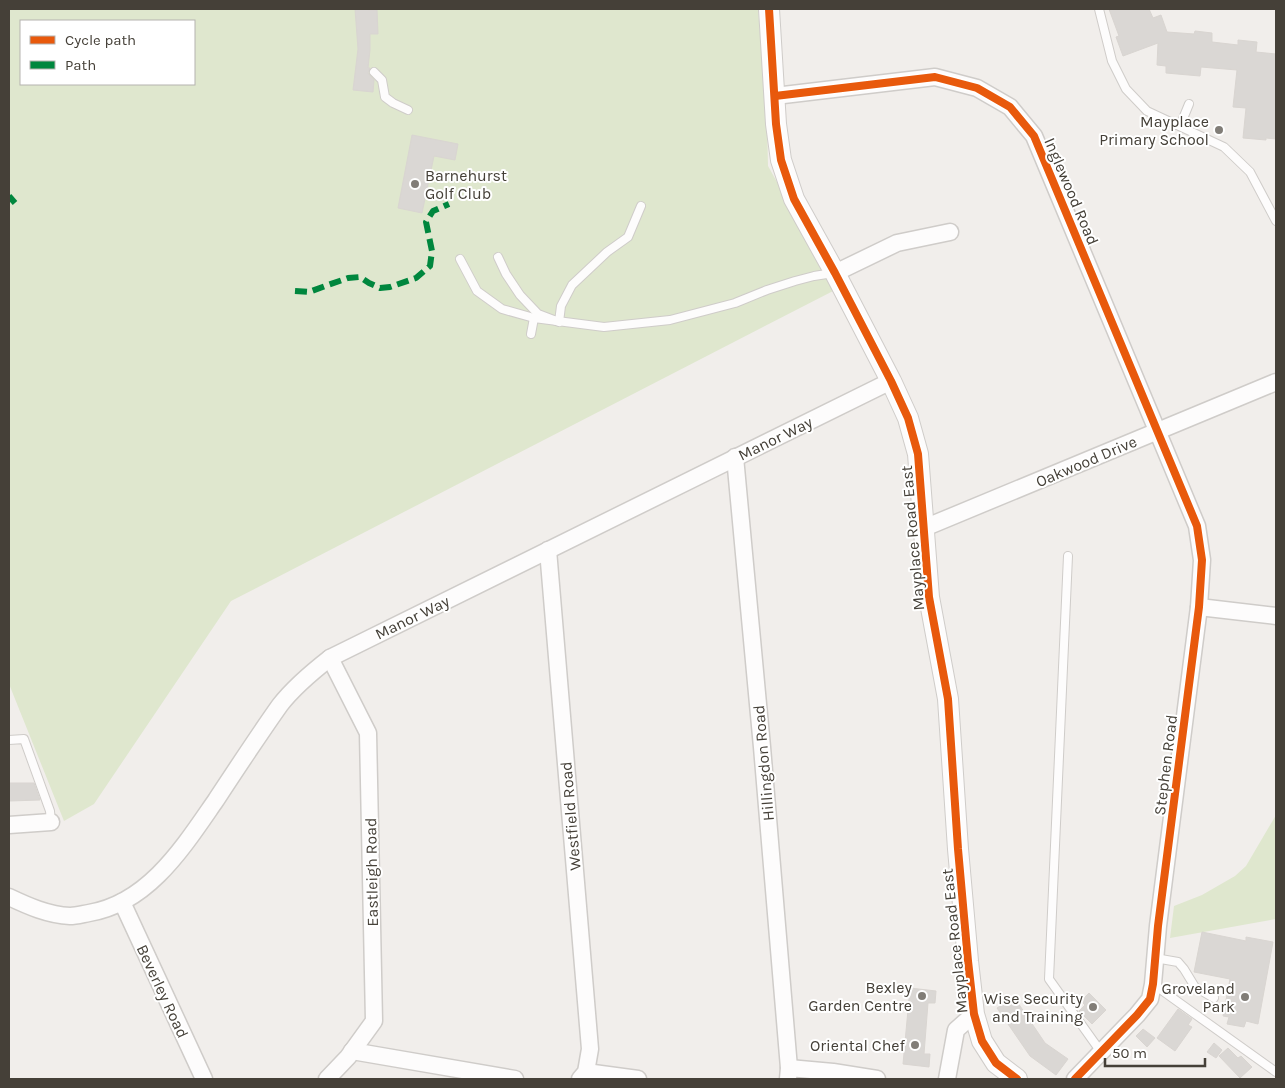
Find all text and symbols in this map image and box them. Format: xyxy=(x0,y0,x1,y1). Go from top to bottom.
legend xyxy=(20,20,195,85)
text: Cycle path xyxy=(65,31,136,49)
text: Path xyxy=(65,56,96,74)
place label: Mayplace Primary School xyxy=(1099,112,1209,149)
marker: Mayplace Primary School xyxy=(1213,124,1225,136)
street label: Inglewood Road xyxy=(1040,135,1103,248)
place label: Barnehurst Golf Club xyxy=(425,166,507,203)
marker: Barnehurst Golf Club xyxy=(409,178,421,190)
street label: Manor Way xyxy=(735,412,816,465)
street label: Oakwood Drive xyxy=(1033,432,1140,491)
street label: Mayplace Road East xyxy=(897,465,928,611)
street label: Manor Way xyxy=(372,591,453,644)
street label: Hillingdon Road xyxy=(749,704,778,822)
street label: Stephen Road xyxy=(1150,714,1181,817)
street label: Westfield Road xyxy=(556,761,585,871)
street label: Eastleigh Road xyxy=(361,817,382,927)
street label: Mayplace Road East xyxy=(937,868,972,1014)
street label: Beverley Road xyxy=(133,941,192,1041)
place label: Bexley Garden Centre xyxy=(808,978,913,1015)
place label: Groveland Park xyxy=(1161,979,1235,1016)
place label: Wise Security and Training xyxy=(984,989,1084,1026)
marker: Bexley Garden Centre xyxy=(916,990,928,1002)
marker: Groveland Park xyxy=(1239,991,1251,1003)
marker: Wise Security and Training xyxy=(1087,1001,1099,1013)
place label: Oriental Chef xyxy=(810,1036,906,1055)
scale bar xyxy=(1105,1036,1205,1068)
marker: Oriental Chef xyxy=(909,1039,921,1051)
text: 50 m xyxy=(1112,1044,1147,1062)

